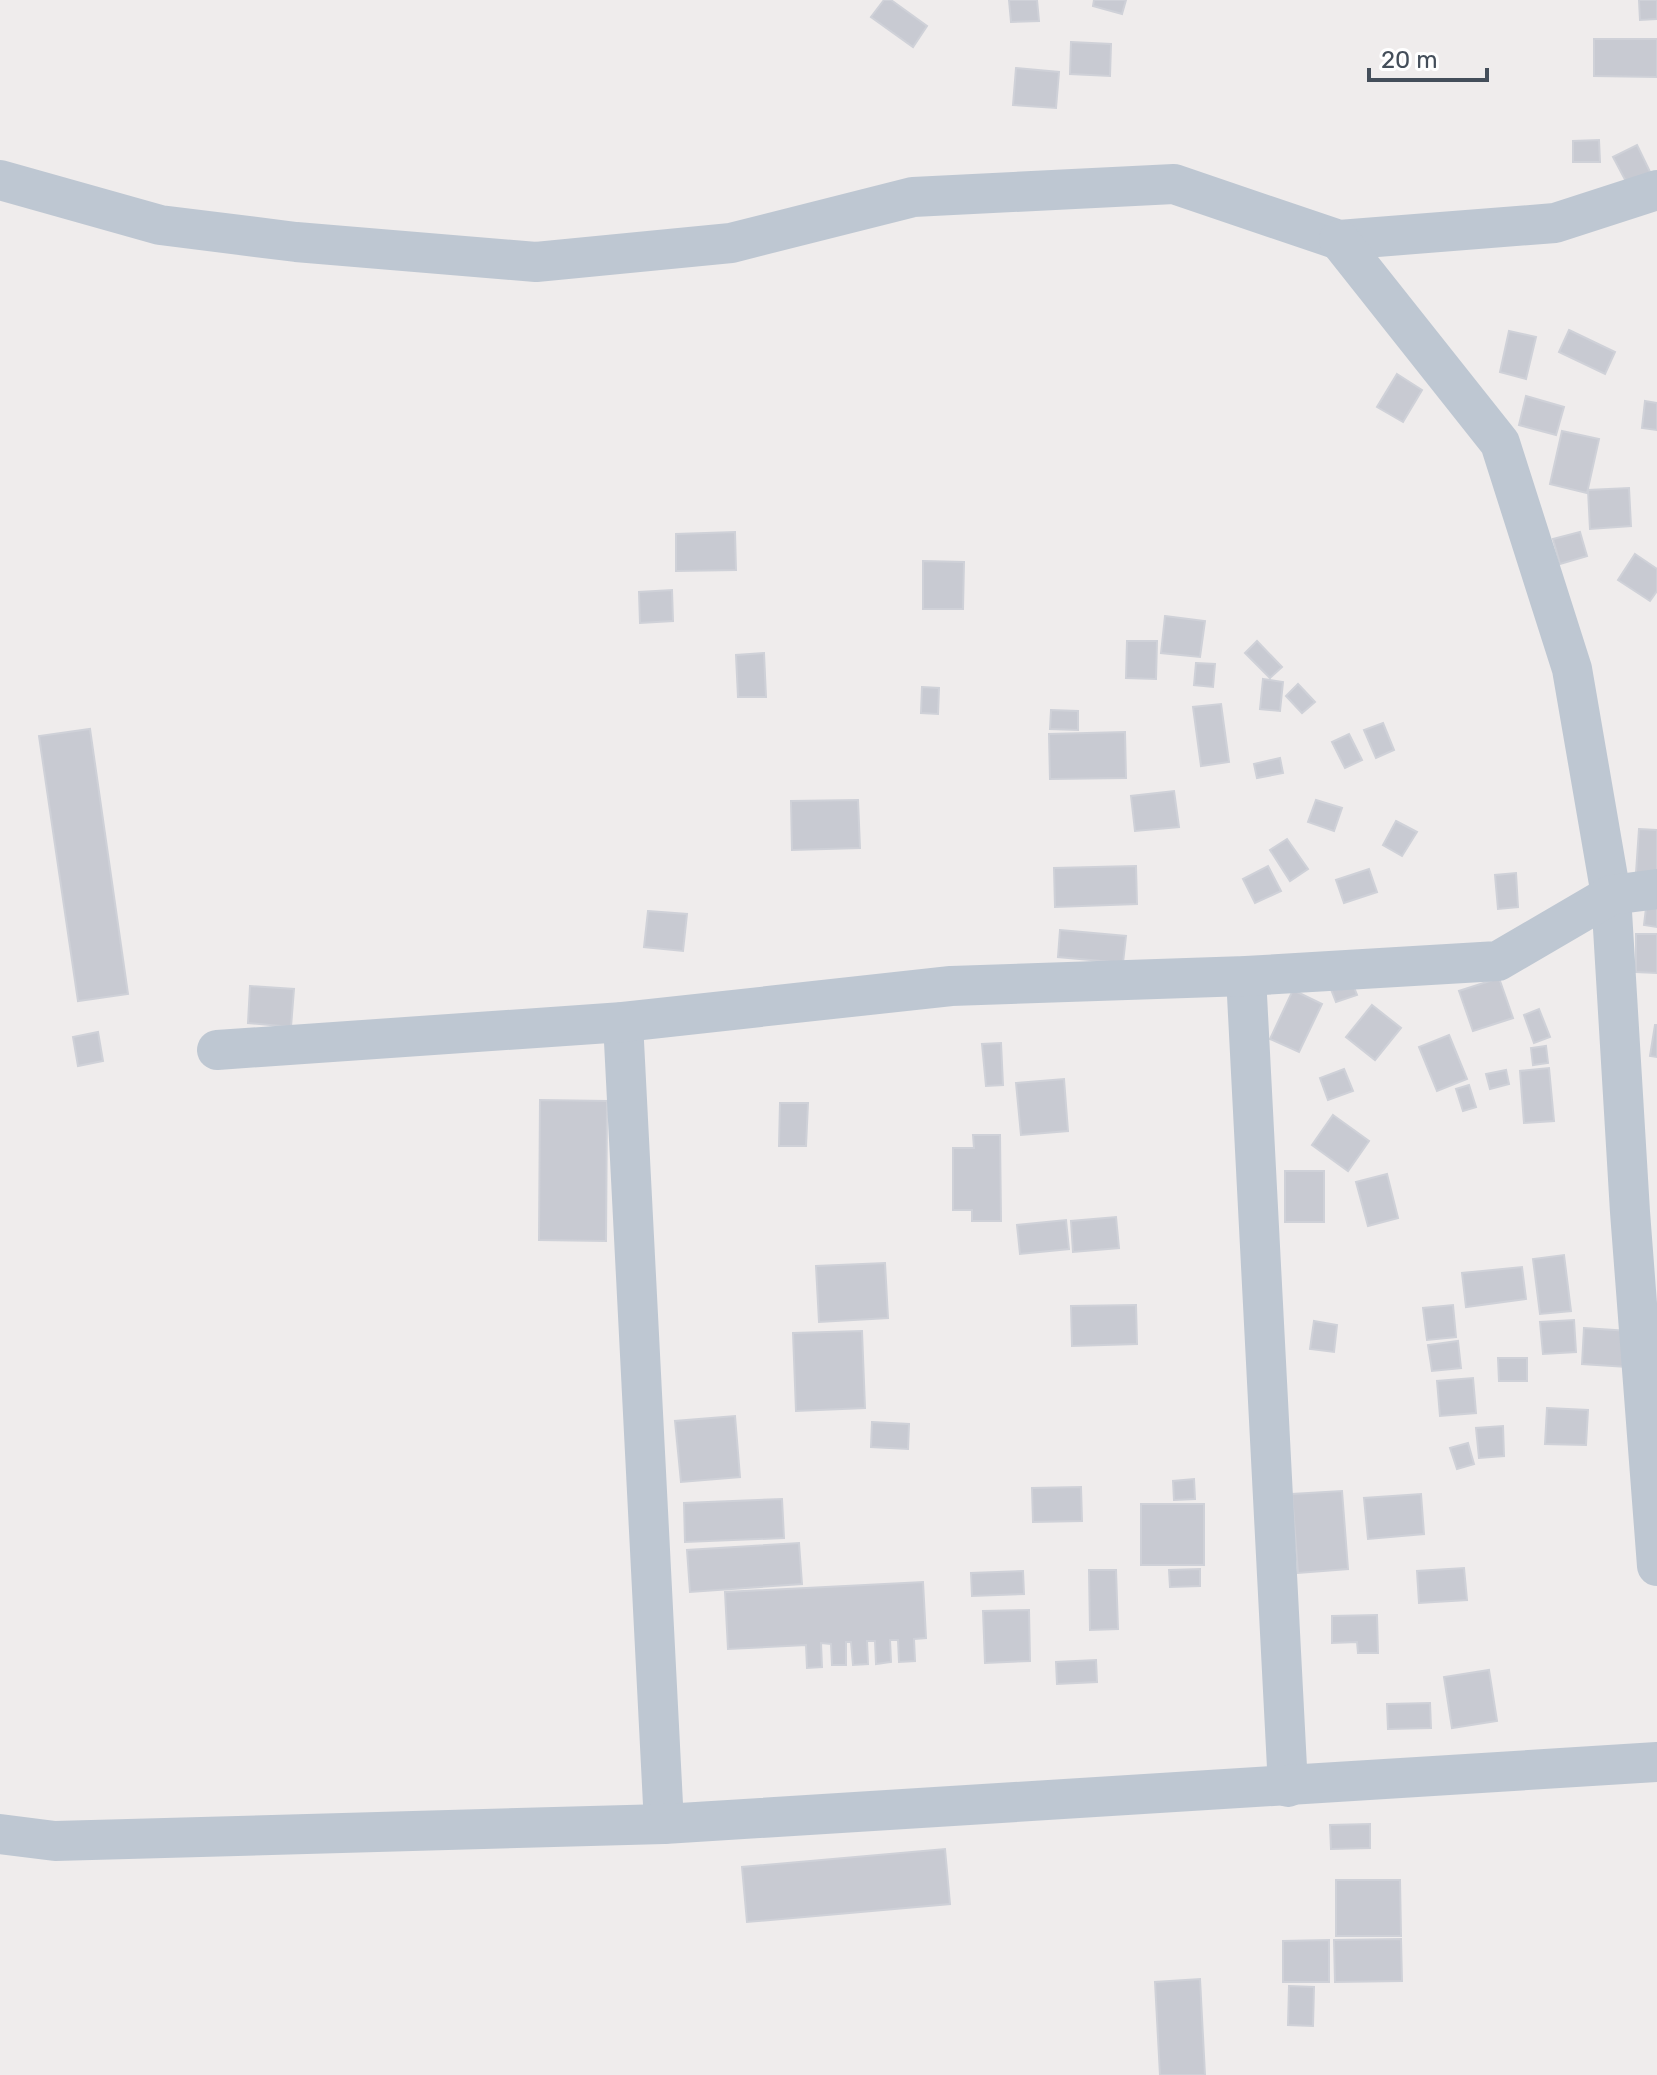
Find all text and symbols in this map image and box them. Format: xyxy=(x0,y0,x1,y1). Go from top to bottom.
scale bar xyxy=(1369,32,1487,82)
text: 20 m xyxy=(1381,46,1438,74)

